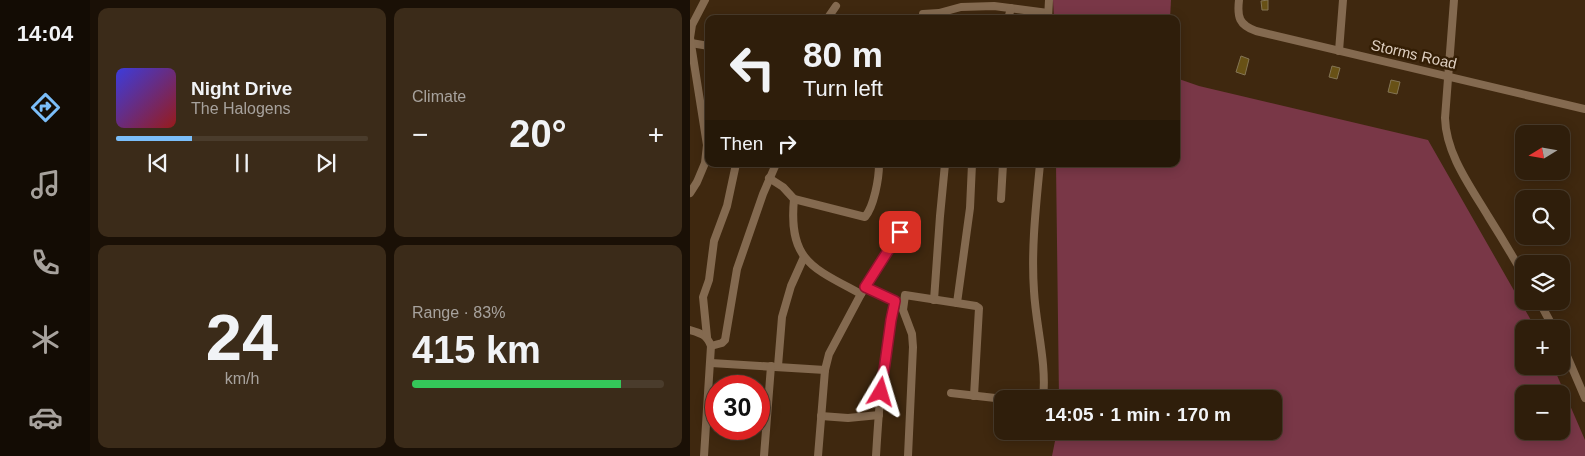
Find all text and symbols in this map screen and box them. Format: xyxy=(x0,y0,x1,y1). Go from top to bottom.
text: 14:04 xyxy=(17,21,73,46)
icon: left xyxy=(720,35,785,100)
text: 80 m xyxy=(803,35,883,74)
street label: Storms Road xyxy=(1369,36,1459,72)
text: Turn left xyxy=(803,76,883,101)
text: Night Drive xyxy=(191,78,292,99)
text: Climate xyxy=(412,88,466,105)
icon: directions xyxy=(28,90,63,125)
text: The Halogens xyxy=(191,100,291,117)
text: 20° xyxy=(509,113,567,155)
text: − xyxy=(412,119,428,150)
text: + xyxy=(648,119,664,150)
north arrow xyxy=(1515,125,1570,180)
map controls xyxy=(1515,125,1570,440)
icon: right xyxy=(773,130,801,158)
text: Then xyxy=(720,133,763,154)
icon: previous xyxy=(144,149,172,177)
icon: pause xyxy=(228,149,256,177)
icon: next xyxy=(312,149,340,177)
icon: music xyxy=(28,167,63,202)
button: search xyxy=(1515,190,1570,245)
pin xyxy=(879,211,921,253)
icon: arrive xyxy=(886,218,914,246)
icon: phone xyxy=(28,245,63,280)
button: layers xyxy=(1515,255,1570,310)
text: 24 xyxy=(206,301,278,374)
text: Range · 83% xyxy=(412,304,505,321)
button: + xyxy=(1515,320,1570,375)
icon: climate xyxy=(28,322,63,357)
text: 415 km xyxy=(412,329,541,371)
position arrow xyxy=(854,365,906,417)
text: km/h xyxy=(225,370,259,387)
speed limit sign: 30 xyxy=(705,375,770,440)
button: − xyxy=(1515,385,1570,440)
icon: car xyxy=(28,400,63,435)
text: 14:05 · 1 min · 170 m xyxy=(1045,404,1231,425)

